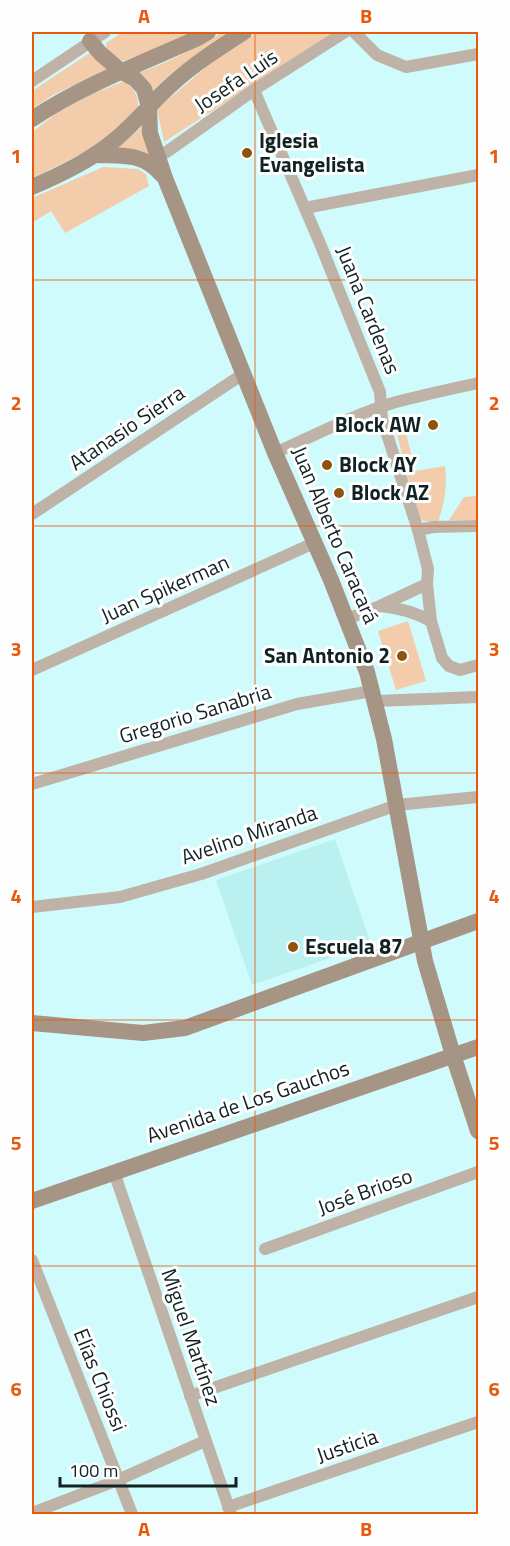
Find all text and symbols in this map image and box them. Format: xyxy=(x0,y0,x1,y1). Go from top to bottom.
text: A xyxy=(138,0,150,31)
text: B xyxy=(360,0,372,31)
street label: Josefa Luis xyxy=(187,40,284,120)
place label: Iglesia Evangelista xyxy=(259,124,365,180)
text: 1 xyxy=(10,140,22,171)
text: 1 xyxy=(488,140,500,171)
marker: Iglesia Evangelista xyxy=(240,146,254,160)
street label: Juana Cardenas xyxy=(329,240,409,379)
street label: Atanasio Sierra xyxy=(62,376,191,478)
text: 2 xyxy=(10,387,22,418)
text: 2 xyxy=(488,387,500,418)
place label: Block AW xyxy=(335,408,421,440)
marker: Block AW xyxy=(426,418,440,432)
street label: Juan Alberto Caracará xyxy=(284,441,388,629)
place label: Block AY xyxy=(339,448,417,480)
marker: Block AY xyxy=(320,458,334,472)
place label: Block AZ xyxy=(351,476,429,508)
marker: Block AZ xyxy=(332,486,346,500)
street label: Juan Spikerman xyxy=(95,545,234,631)
text: 3 xyxy=(10,633,22,664)
text: 3 xyxy=(488,633,500,664)
place label: San Antonio 2 xyxy=(264,639,390,671)
marker: San Antonio 2 xyxy=(395,649,409,663)
street label: Gregorio Sanabria xyxy=(115,675,275,751)
street label: Avelino Miranda xyxy=(176,796,321,872)
text: 4 xyxy=(10,880,22,911)
text: 4 xyxy=(488,880,500,911)
place label: Escuela 87 xyxy=(305,930,403,962)
marker: Escuela 87 xyxy=(286,940,300,954)
street label: Avenida de Los Gauchos xyxy=(142,1051,353,1151)
text: 5 xyxy=(10,1127,22,1158)
text: 5 xyxy=(488,1127,500,1158)
street label: José Brioso xyxy=(313,1159,417,1223)
street label: Miguel Martínez xyxy=(154,1264,230,1410)
street label: Elías Chiossi xyxy=(66,1323,136,1436)
text: 6 xyxy=(10,1373,22,1404)
text: 6 xyxy=(488,1373,500,1404)
street label: Justicia xyxy=(312,1419,382,1470)
scale bar xyxy=(60,1450,236,1488)
text: 100 m xyxy=(69,1457,118,1484)
text: A xyxy=(138,1513,150,1544)
text: B xyxy=(360,1513,372,1544)

